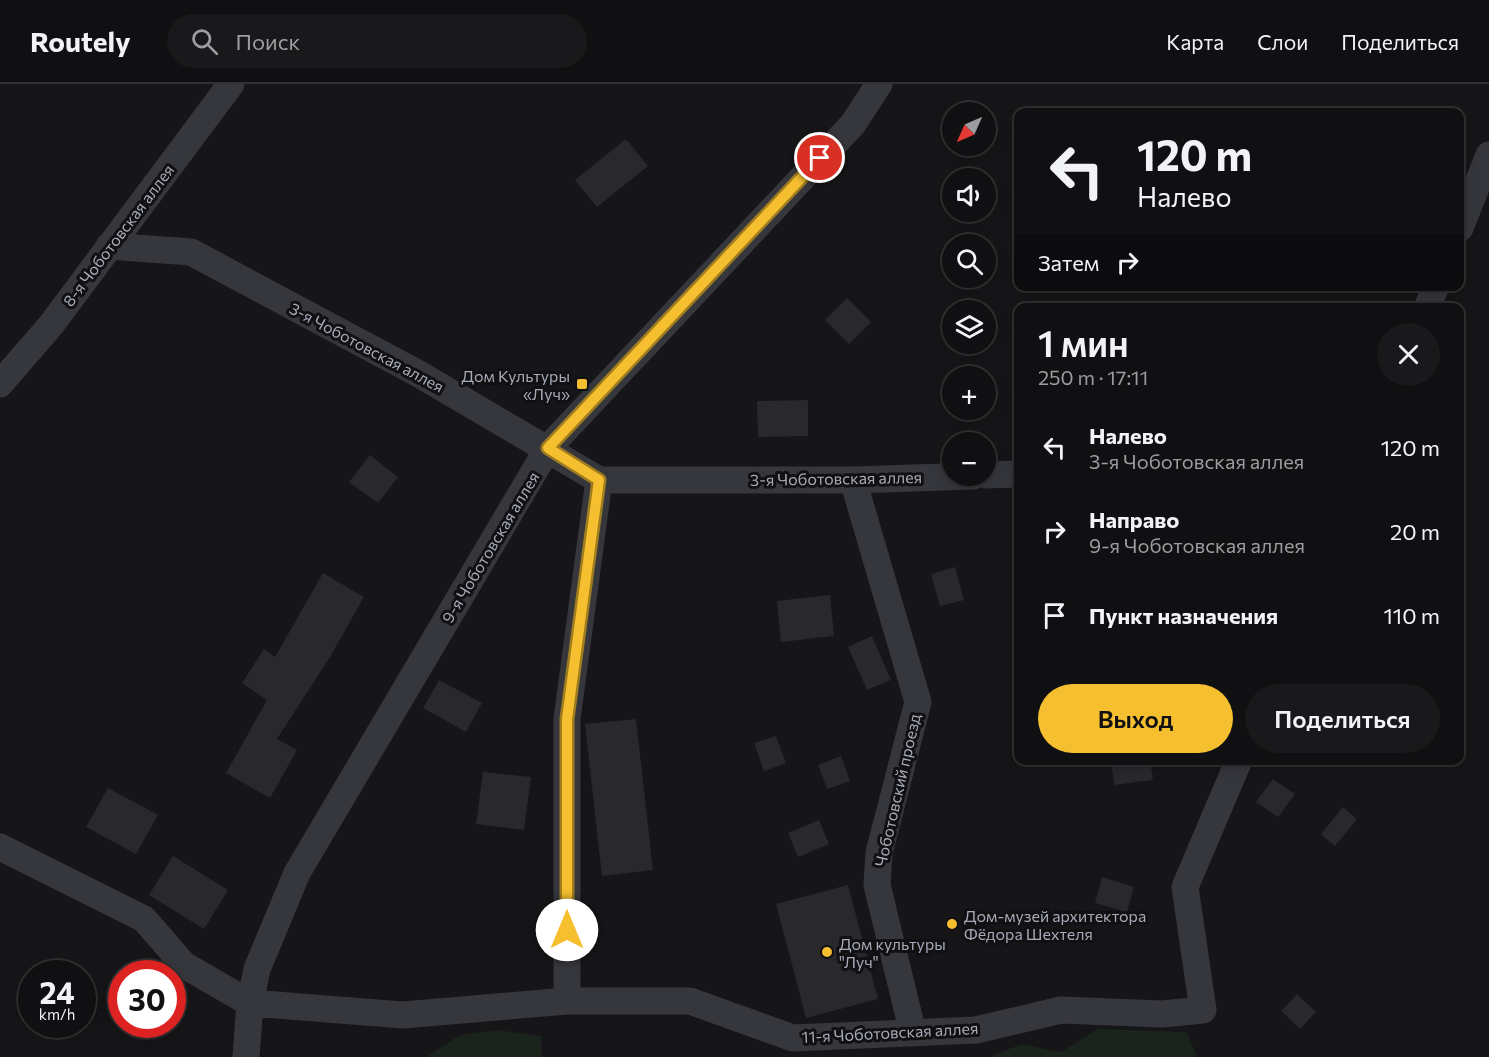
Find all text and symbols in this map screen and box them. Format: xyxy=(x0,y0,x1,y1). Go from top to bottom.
search box xyxy=(167,14,587,68)
text: Routely xyxy=(30,24,131,58)
icon: search xyxy=(188,25,221,58)
text: Поиск xyxy=(236,28,300,55)
text: Карта xyxy=(1166,29,1224,54)
text: Слои xyxy=(1257,29,1308,54)
text: Поделиться xyxy=(1341,29,1459,54)
north arrow xyxy=(942,102,996,156)
map controls xyxy=(942,102,996,486)
text: 120 m xyxy=(1137,128,1252,180)
pin xyxy=(794,132,845,183)
icon: left xyxy=(1038,132,1116,210)
icon: arrive xyxy=(803,141,836,174)
street label: 8-я Чоботовская аллея xyxy=(58,160,178,310)
button: sound xyxy=(942,168,996,222)
text: Налево xyxy=(1137,180,1232,213)
button: search xyxy=(942,234,996,288)
icon: right xyxy=(1111,246,1144,279)
text: Затем xyxy=(1038,249,1099,276)
street label: 3-я Чоботовская аллея xyxy=(287,298,447,396)
button: layers xyxy=(942,300,996,354)
text: 1 мин xyxy=(1038,320,1129,364)
button: close xyxy=(1377,323,1440,386)
text: 250 m · 17:11 xyxy=(1038,365,1148,389)
place label: Дом Культуры «Луч» xyxy=(462,366,570,403)
button: + xyxy=(942,366,996,420)
marker: Дом Культуры «Луч» xyxy=(575,377,589,391)
text: Налево xyxy=(1089,422,1167,449)
icon: left xyxy=(1038,431,1071,464)
button: − xyxy=(942,432,996,486)
text: 120 m xyxy=(1381,434,1440,461)
text: 3-я Чоботовская аллея xyxy=(1089,449,1304,473)
street label: 3-я Чоботовская аллея xyxy=(750,467,922,489)
street label: 9-я Чоботовская аллея xyxy=(437,468,543,626)
text: Направо xyxy=(1089,506,1179,533)
icon: right xyxy=(1038,515,1071,548)
text: 20 m xyxy=(1390,518,1440,545)
text: 9-я Чоботовская аллея xyxy=(1089,533,1305,557)
icon: arrive xyxy=(1038,599,1071,632)
text: Пункт назначения xyxy=(1089,602,1278,629)
text: 110 m xyxy=(1383,602,1440,629)
button: Выход xyxy=(1038,684,1233,753)
button: Поделиться xyxy=(1245,684,1440,753)
street label: Чоботовский проезд xyxy=(870,711,924,868)
position arrow xyxy=(535,898,599,962)
place label: Дом-музей архитектора Фёдора Шехтеля xyxy=(964,906,1146,943)
marker: Дом-музей архитектора Фёдора Шехтеля xyxy=(945,917,959,931)
place label: Дом культуры "Луч" xyxy=(839,934,946,971)
marker: Дом культуры "Луч" xyxy=(820,945,834,959)
speed limit sign: 30 xyxy=(108,960,186,1038)
text: 24 xyxy=(39,973,75,1010)
text: km/h xyxy=(39,1005,75,1023)
street label: 11-я Чоботовская аллея xyxy=(801,1018,979,1046)

